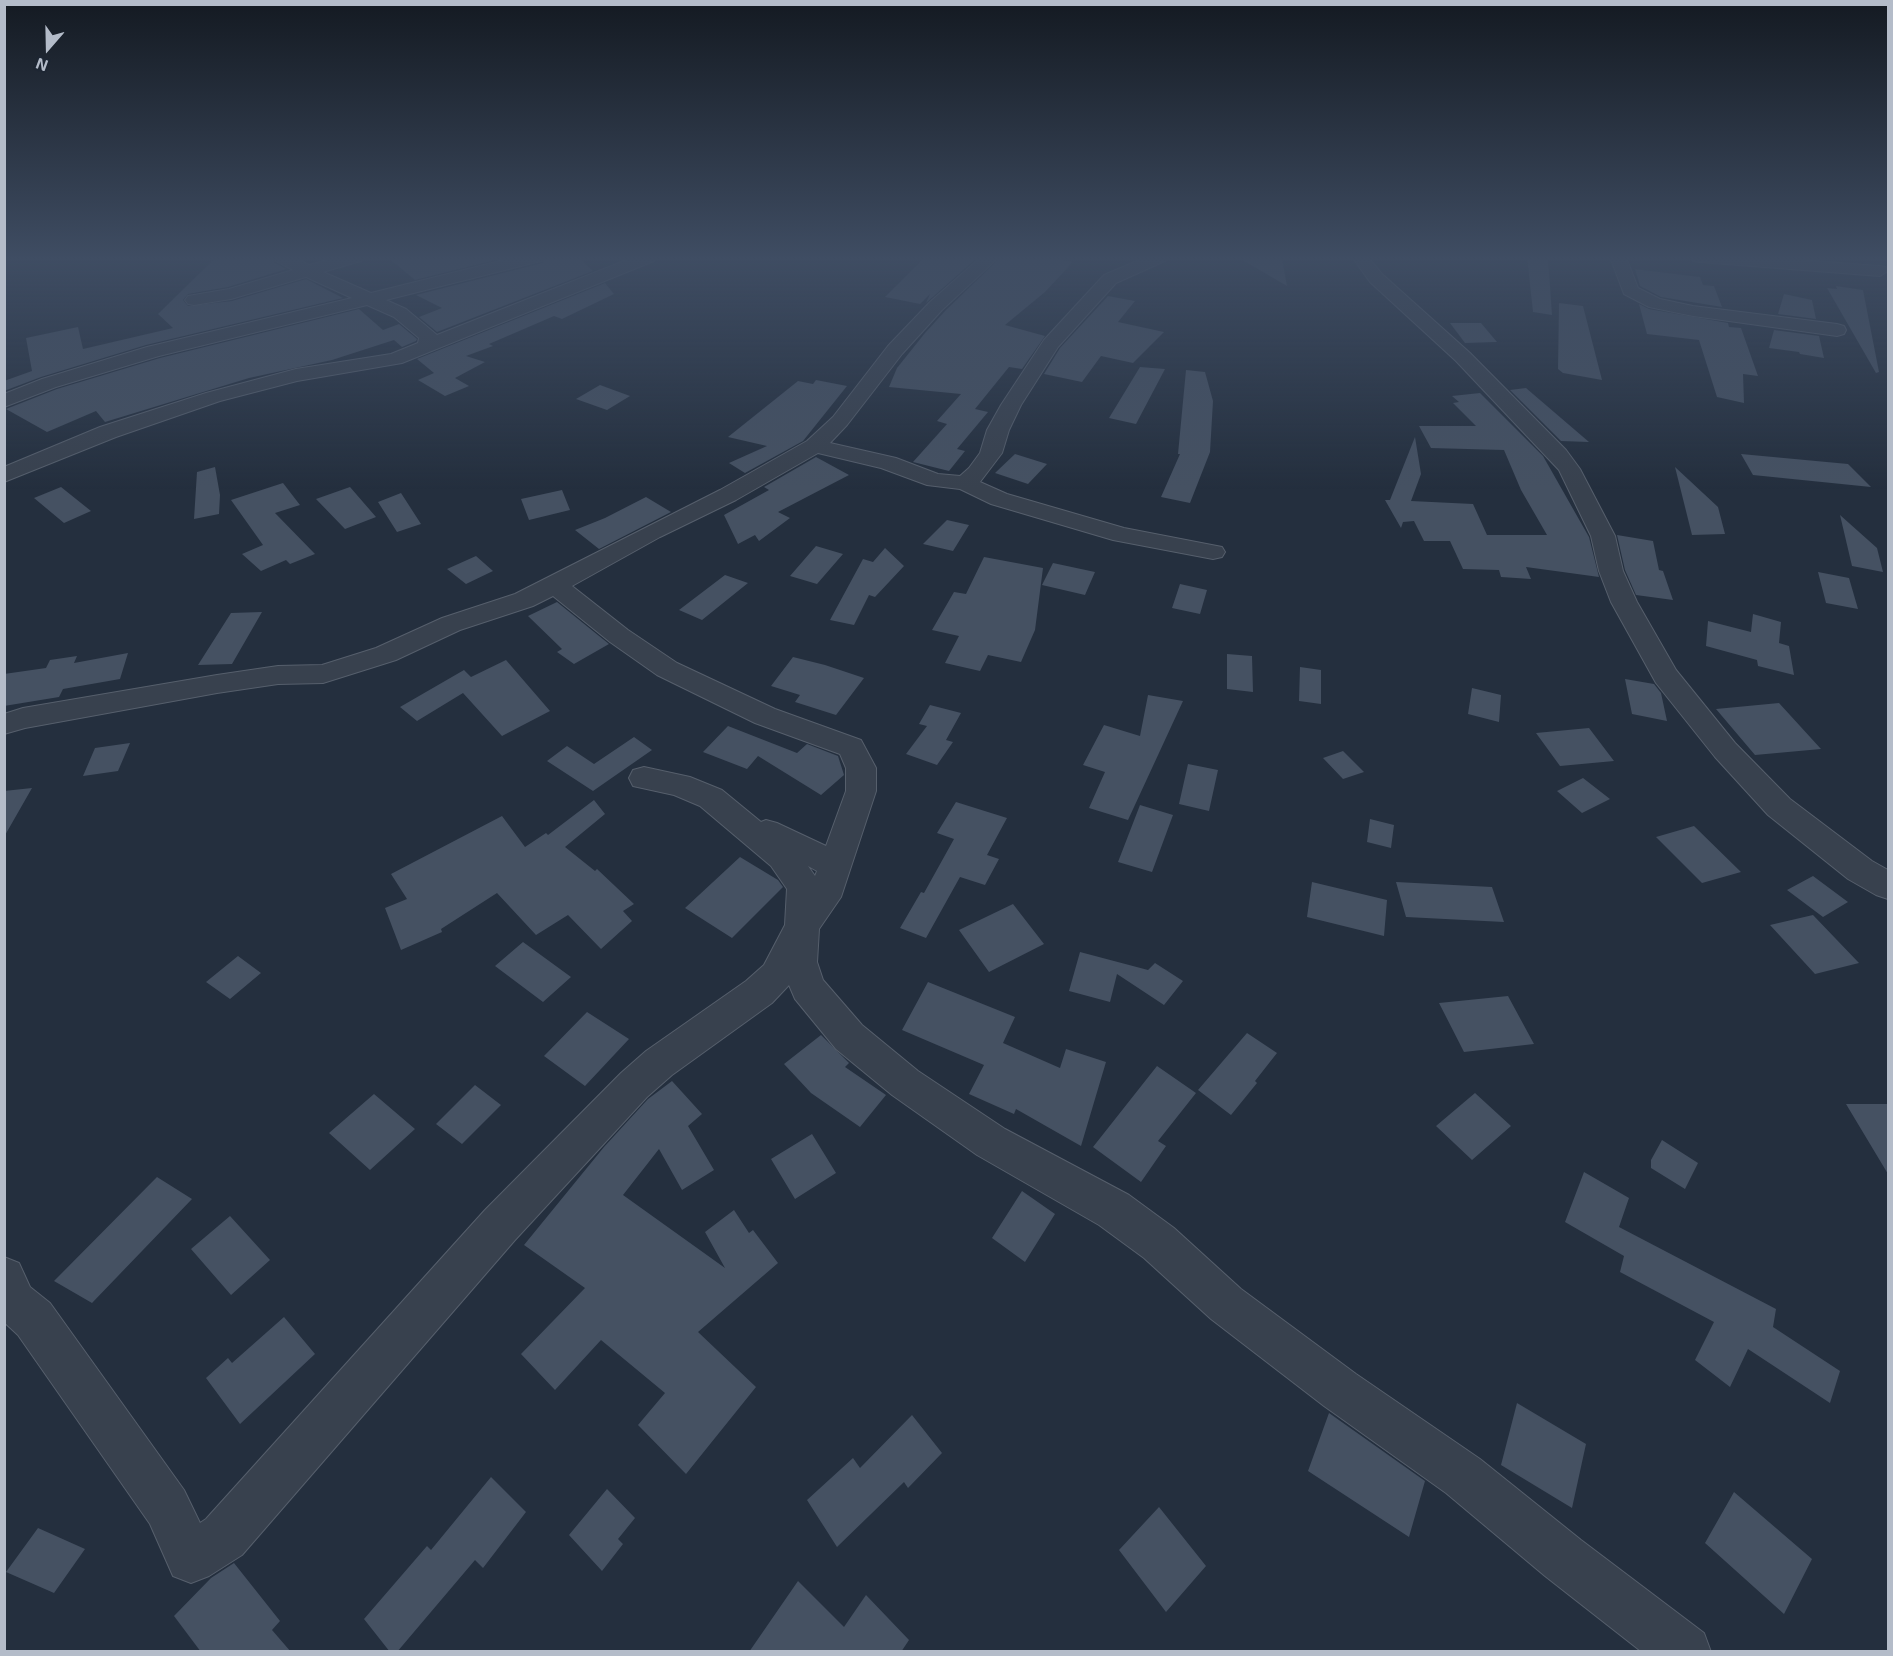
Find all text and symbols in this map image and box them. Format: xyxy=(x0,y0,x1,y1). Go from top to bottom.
north arrow xyxy=(18,18,78,78)
text: N xyxy=(33,54,50,76)

